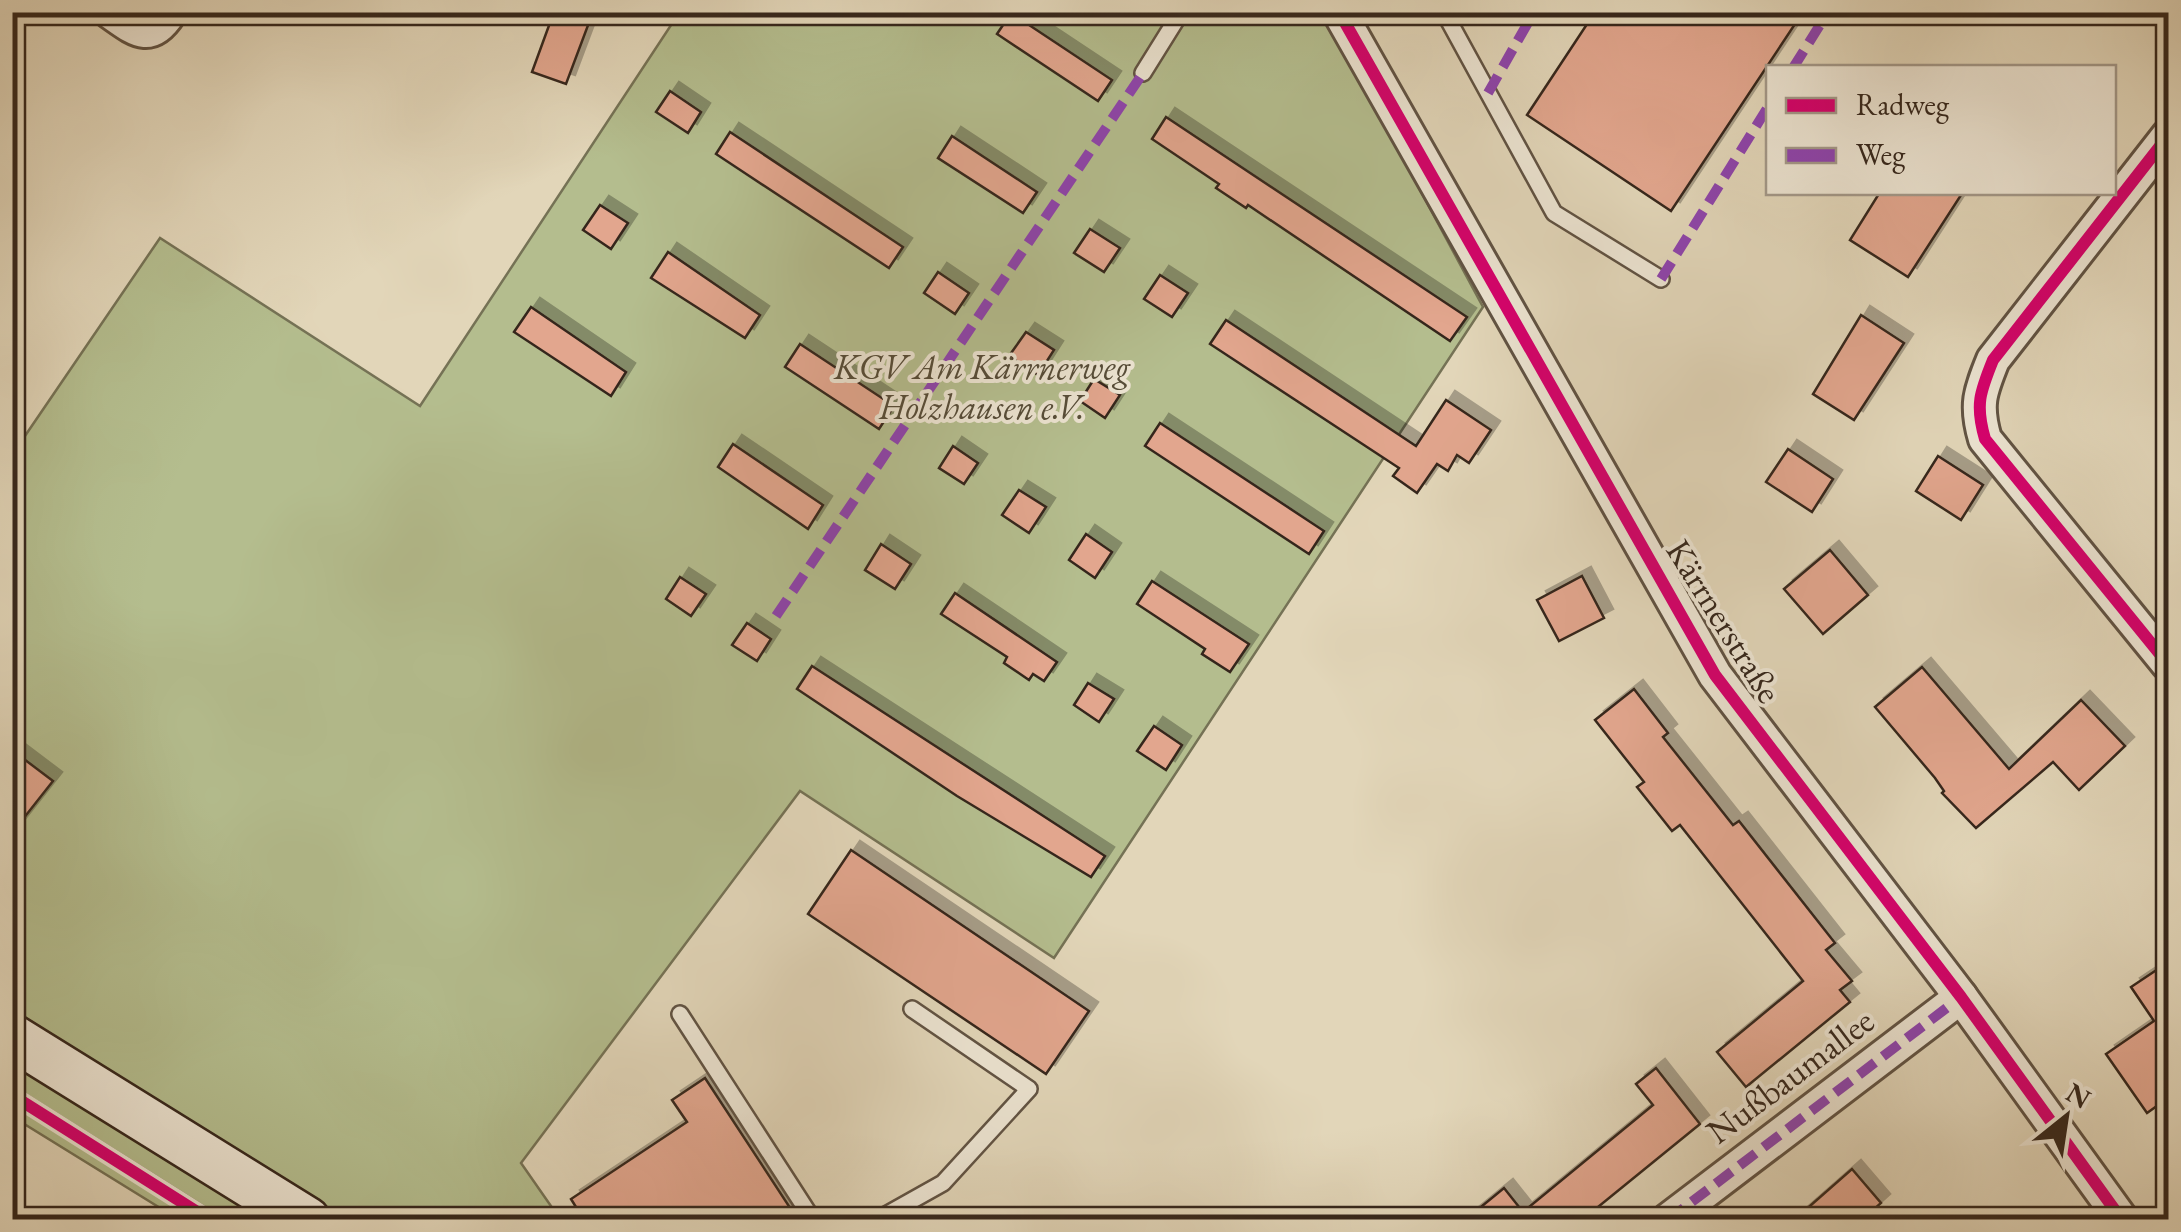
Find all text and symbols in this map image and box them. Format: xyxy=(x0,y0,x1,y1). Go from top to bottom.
legend xyxy=(1766,65,2116,195)
text: Radweg xyxy=(1856,85,1950,124)
text: Weg xyxy=(1856,135,1906,174)
park label: KGV Am Kärrnerweg Holzhausen e.V. xyxy=(833,344,1131,429)
street label: Kärrnerstraße xyxy=(1657,531,1792,711)
street label: Nußbaumallee xyxy=(1697,998,1883,1153)
north arrow xyxy=(2016,1067,2116,1167)
text: N xyxy=(2060,1074,2098,1117)

